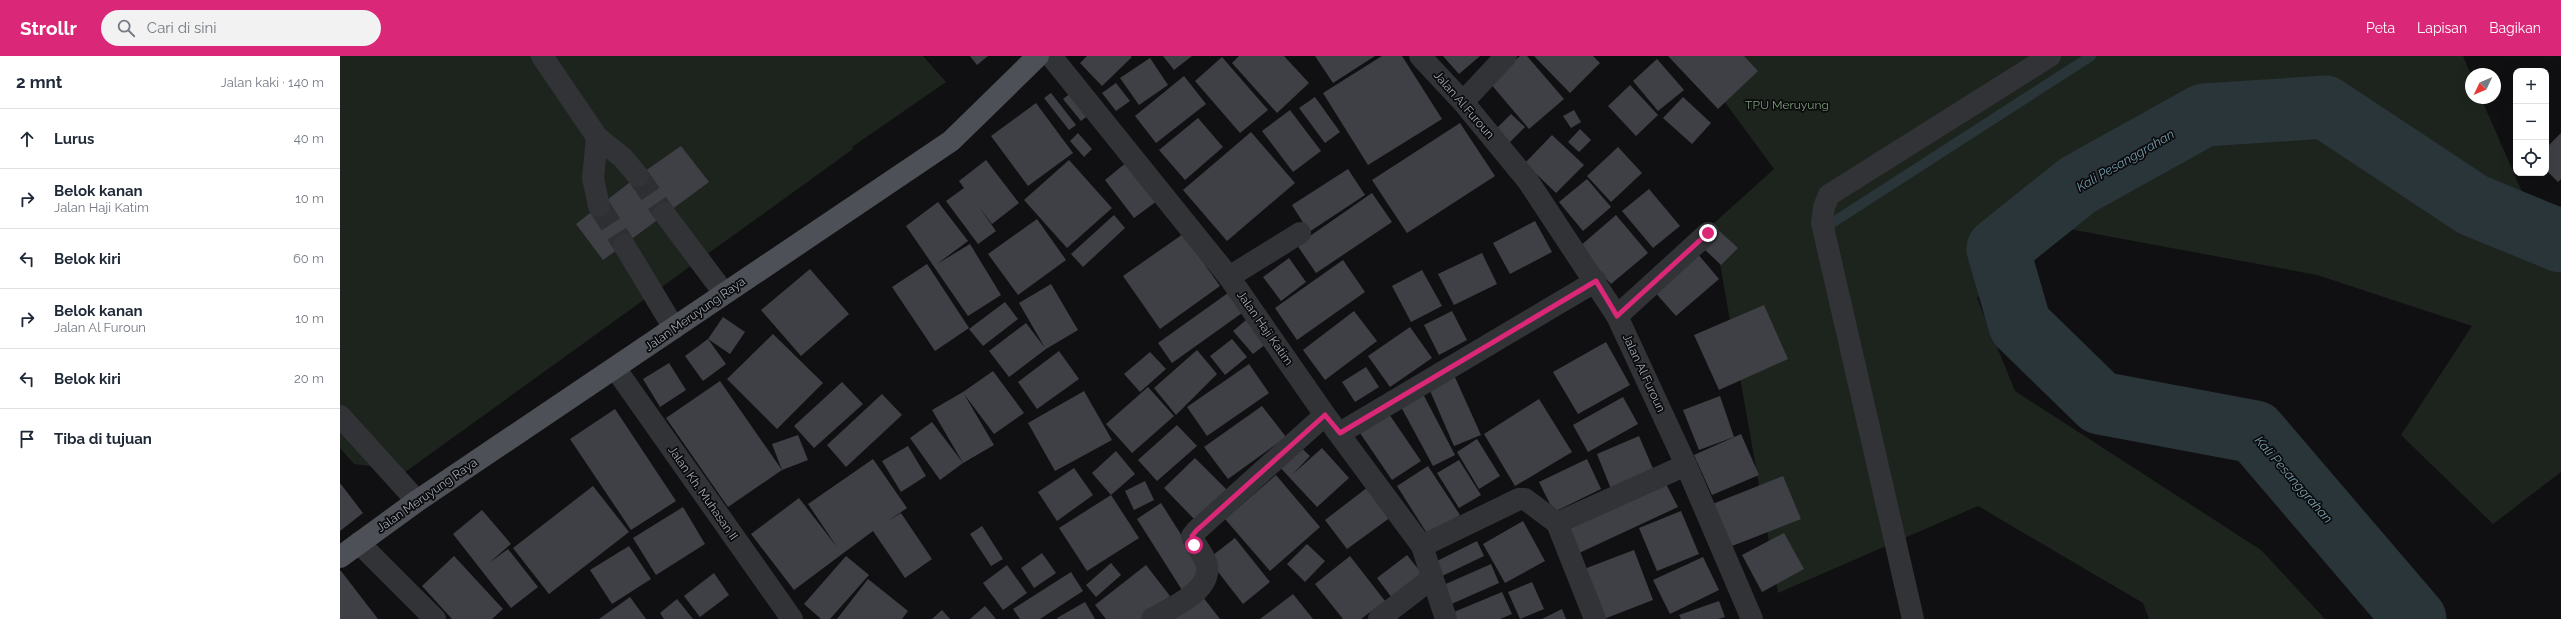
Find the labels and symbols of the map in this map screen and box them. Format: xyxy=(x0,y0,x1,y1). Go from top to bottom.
street label: Jalan Al Furoun xyxy=(1431,68,1497,142)
north arrow xyxy=(2465,68,2501,104)
park label: TPU Meruyung xyxy=(1745,98,1829,112)
water label: Kali Pesanggrahan xyxy=(2074,126,2177,195)
route end xyxy=(1699,224,1717,242)
street label: Jalan Meruyung Raya xyxy=(642,274,748,354)
street label: Jalan Haji Katim xyxy=(1234,288,1296,368)
street label: Jalan Al Furoun xyxy=(1620,332,1668,414)
water label: Kali Pesanggrahan xyxy=(2252,433,2335,526)
street label: Jalan Kh. Muhasan II xyxy=(665,443,741,543)
street label: Jalan Meruyung Raya xyxy=(374,455,480,535)
route start xyxy=(1185,536,1203,554)

